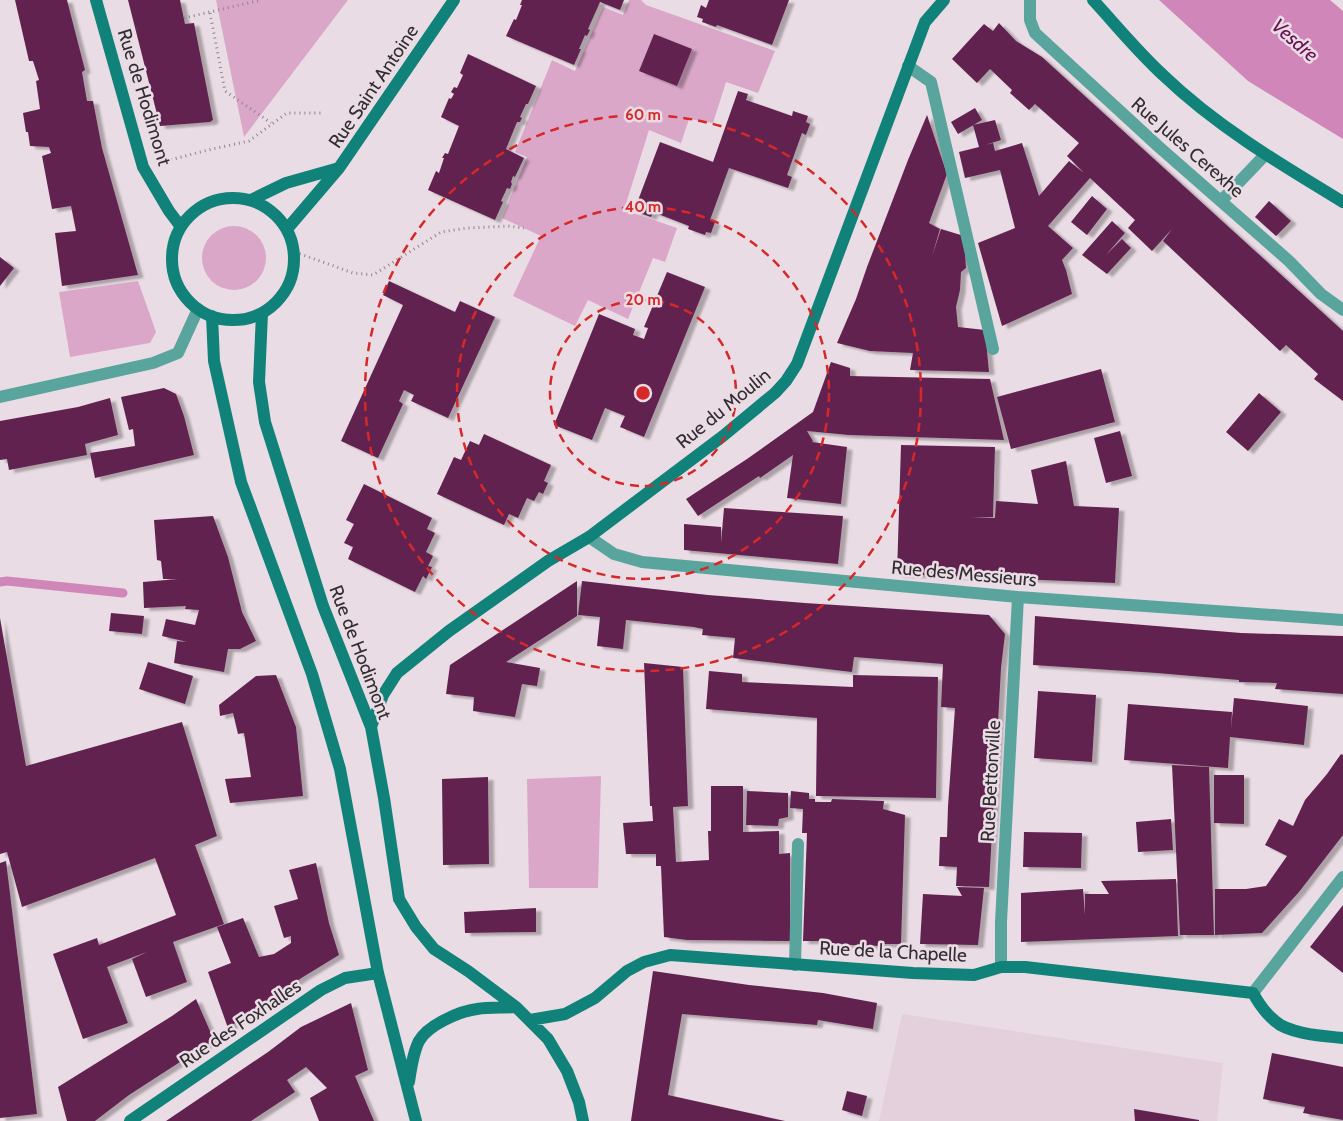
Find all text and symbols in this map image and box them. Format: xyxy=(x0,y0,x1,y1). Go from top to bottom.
water label: Vesdre xyxy=(1267,13,1323,67)
street label: Rue Saint Antoine xyxy=(324,20,423,152)
street label: Rue de Hodimont xyxy=(113,26,176,169)
street label: Rue Jules Cerexhe xyxy=(1127,92,1249,203)
text: 60 m xyxy=(625,106,661,124)
text: 40 m xyxy=(625,198,661,216)
text: 20 m xyxy=(626,291,660,309)
street label: Rue du Moulin xyxy=(672,363,775,453)
centre of rings xyxy=(634,384,652,402)
street label: Rue des Messieurs xyxy=(890,556,1038,591)
street label: Rue de Hodimont xyxy=(324,582,397,723)
street label: Rue Bettonville xyxy=(976,719,1005,842)
street label: Rue de la Chapelle xyxy=(819,936,968,967)
street label: Rue des Foxhalles xyxy=(175,974,306,1073)

